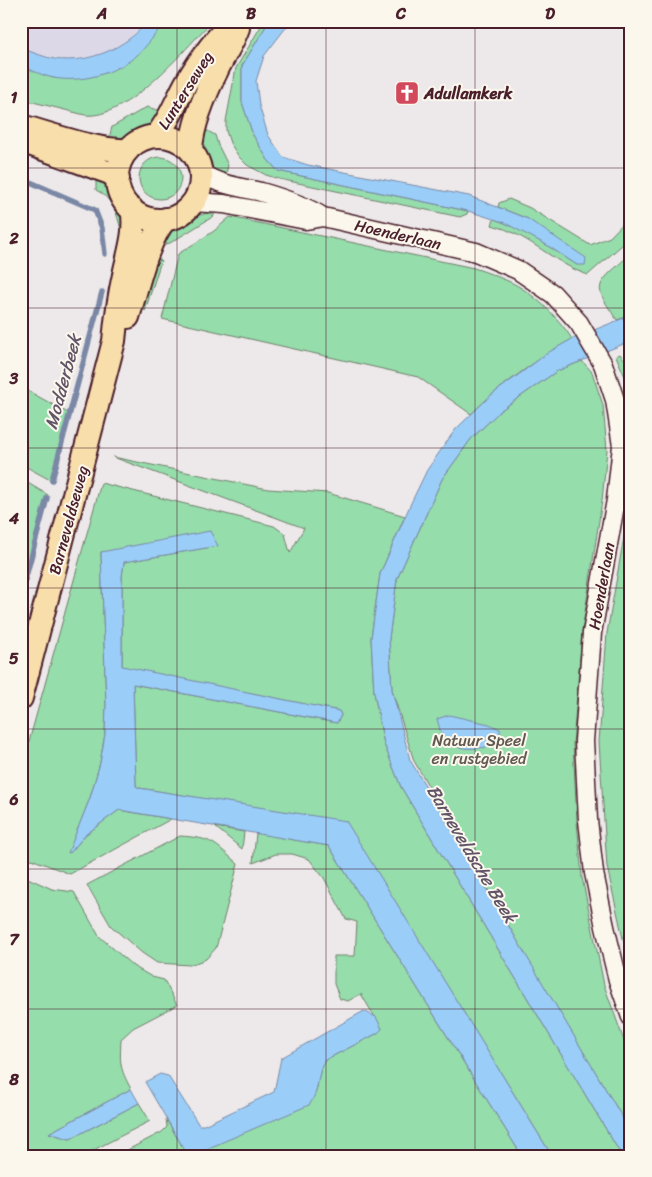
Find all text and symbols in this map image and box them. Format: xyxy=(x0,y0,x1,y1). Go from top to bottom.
text: A xyxy=(96,0,107,28)
text: B xyxy=(246,0,257,28)
text: C xyxy=(395,0,407,28)
text: D xyxy=(545,0,555,28)
street label: Lunterseweg xyxy=(150,45,221,136)
place label: Adullamkerk xyxy=(423,79,513,108)
church icon: Adullamkerk xyxy=(394,80,420,106)
text: 1 xyxy=(11,83,18,112)
street label: Hoenderlaan xyxy=(352,210,445,259)
text: 2 xyxy=(8,224,19,253)
water label: Modderbeek xyxy=(35,329,92,433)
text: 3 xyxy=(9,364,19,393)
street label: Barneveldseweg xyxy=(40,462,97,578)
text: 4 xyxy=(8,504,19,533)
street label: Hoenderlaan xyxy=(580,540,623,632)
text: 5 xyxy=(9,644,19,673)
park label: Natuur Speel en rustgebied xyxy=(431,726,528,773)
water label: Barneveldsche Beek xyxy=(418,778,527,931)
text: 6 xyxy=(8,785,19,814)
text: 7 xyxy=(9,925,20,954)
text: 8 xyxy=(8,1065,19,1094)

